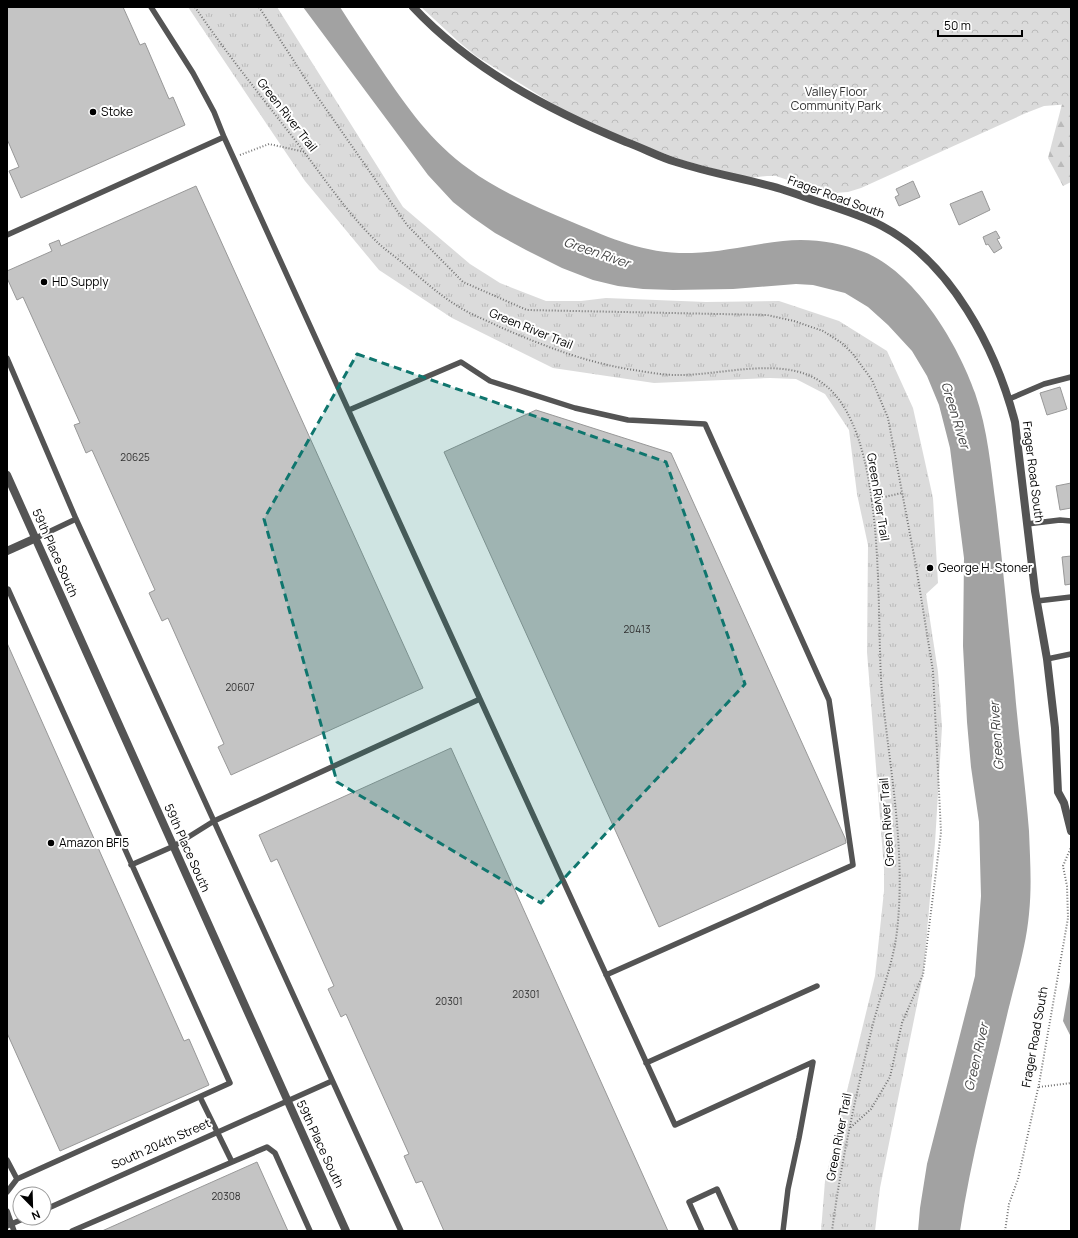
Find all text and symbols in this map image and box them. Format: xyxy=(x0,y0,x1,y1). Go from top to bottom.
scale bar xyxy=(938,12,1022,38)
text: 50 m xyxy=(944,17,971,34)
street label: Green River Trail xyxy=(253,74,321,155)
park label: Valley Floor Community Park xyxy=(791,83,882,114)
place label: Stoke xyxy=(101,103,133,120)
marker: Stoke xyxy=(88,107,98,117)
street label: Frager Road South xyxy=(785,171,887,222)
water label: Green River xyxy=(561,232,635,272)
place label: HD Supply xyxy=(52,273,109,290)
marker: HD Supply xyxy=(39,277,49,287)
street label: Green River Trail xyxy=(487,304,576,353)
water label: Green River xyxy=(937,379,975,453)
street label: Frager Road South xyxy=(1019,420,1048,524)
house number: 20625 xyxy=(120,450,150,464)
street label: Green River Trail xyxy=(863,452,894,542)
street label: 59th Place South xyxy=(28,506,83,600)
place label: George H. Stoner xyxy=(938,559,1033,576)
marker: George H. Stoner xyxy=(925,563,935,573)
house number: 20413 xyxy=(623,622,651,636)
house number: 20607 xyxy=(225,680,255,694)
water label: Green River xyxy=(984,699,1007,771)
street label: Green River Trail xyxy=(875,777,898,867)
street label: 59th Place South xyxy=(160,801,215,895)
place label: Amazon BFI5 xyxy=(59,834,129,851)
marker: Amazon BFI5 xyxy=(46,838,56,848)
street label: Frager Road South xyxy=(1017,985,1052,1089)
house number: 20301 xyxy=(512,987,540,1001)
house number: 20301 xyxy=(435,994,463,1008)
water label: Green River xyxy=(959,1019,993,1093)
street label: Green River Trail xyxy=(822,1092,855,1182)
street label: 59th Place South xyxy=(293,1097,348,1190)
street label: South 204th Street xyxy=(109,1114,213,1173)
north arrow xyxy=(12,1186,52,1226)
house number: 20308 xyxy=(211,1189,241,1203)
text: N xyxy=(29,1207,43,1224)

